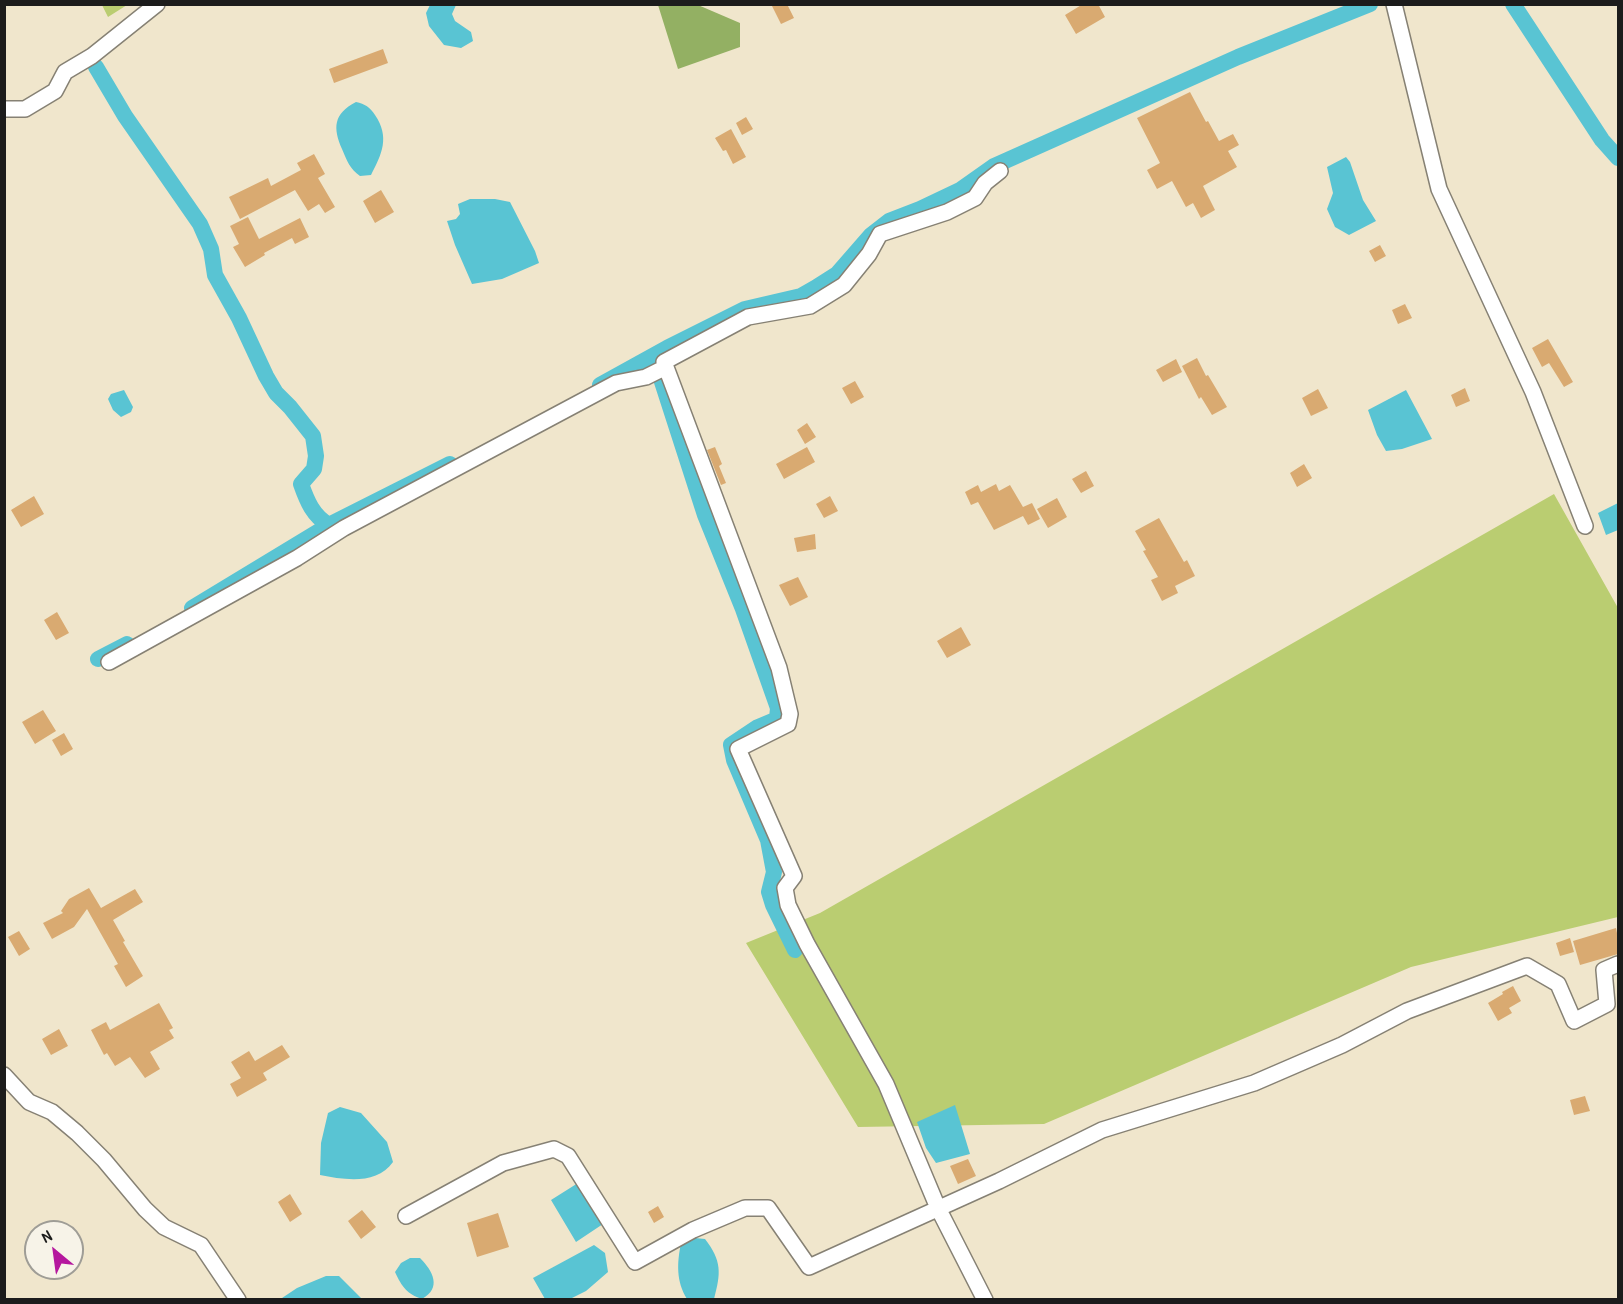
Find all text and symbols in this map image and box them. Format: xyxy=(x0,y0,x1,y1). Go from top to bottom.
north arrow xyxy=(24,1220,84,1280)
text: N xyxy=(37,1224,55,1248)

